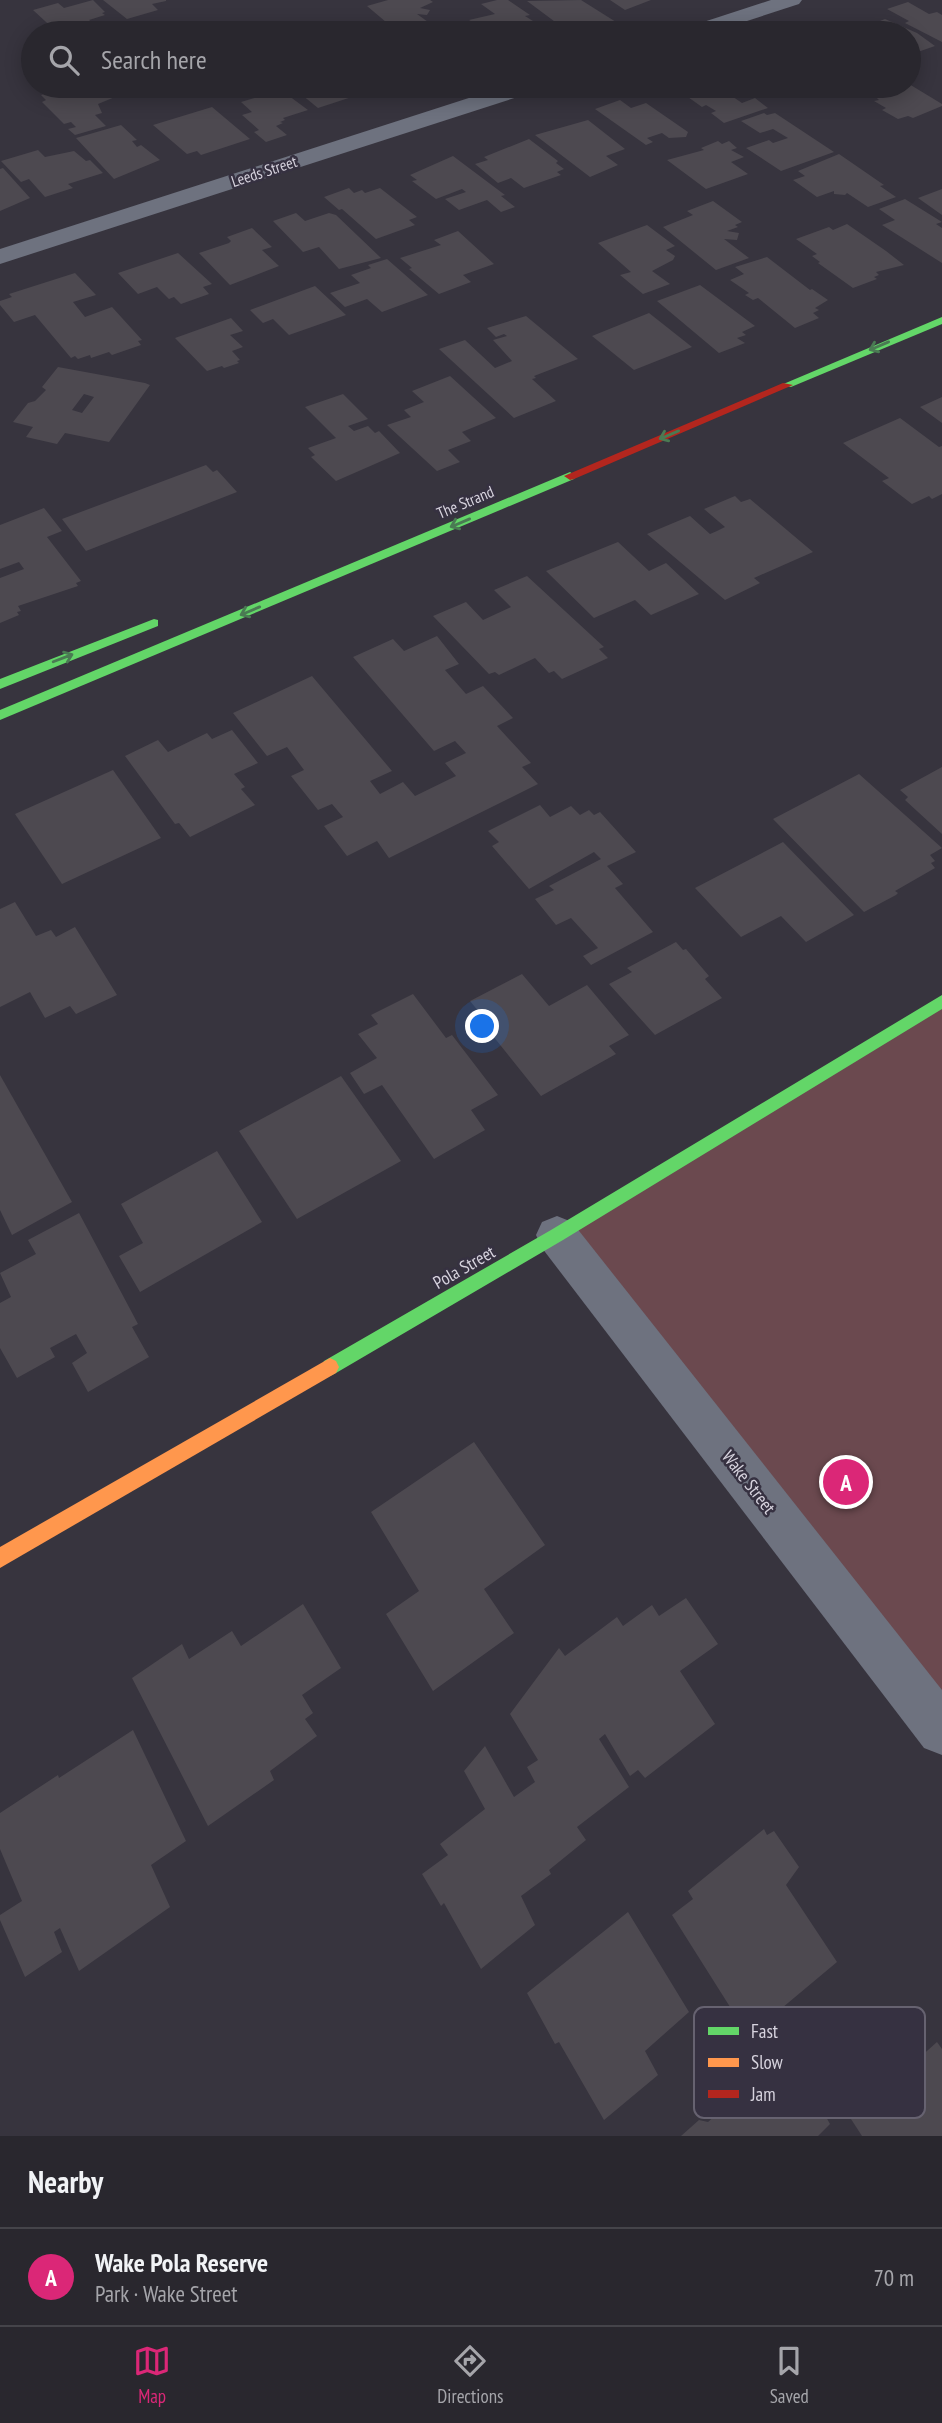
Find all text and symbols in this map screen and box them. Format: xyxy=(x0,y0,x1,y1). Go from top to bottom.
search box xyxy=(21,21,921,98)
icon: search xyxy=(45,41,83,79)
text: Search here xyxy=(101,43,207,76)
street label: Leeds Street xyxy=(229,151,300,191)
one-way arrow xyxy=(869,340,890,353)
one-way arrow xyxy=(659,429,681,442)
street label: The Strand xyxy=(433,481,497,523)
one-way arrow xyxy=(450,517,471,530)
one-way arrow xyxy=(240,605,261,618)
one-way arrow xyxy=(52,651,74,664)
your location xyxy=(465,1009,499,1043)
street label: Pola Street xyxy=(429,1240,499,1294)
street label: Wake Street xyxy=(717,1446,781,1518)
pin: A xyxy=(823,1456,869,1508)
legend xyxy=(694,2007,925,2118)
text: Fast xyxy=(751,2019,779,2043)
text: Slow xyxy=(751,2050,784,2074)
text: Jam xyxy=(750,2082,776,2106)
text: Nearby xyxy=(28,2162,103,2201)
text: Wake Pola Reserve xyxy=(95,2246,268,2279)
text: A xyxy=(45,2263,57,2292)
text: 70 m xyxy=(873,2263,914,2292)
text: Park · Wake Street xyxy=(95,2279,237,2308)
tab: Map xyxy=(133,2342,171,2408)
tab: Directions xyxy=(437,2342,503,2408)
tab: Saved xyxy=(770,2342,809,2408)

